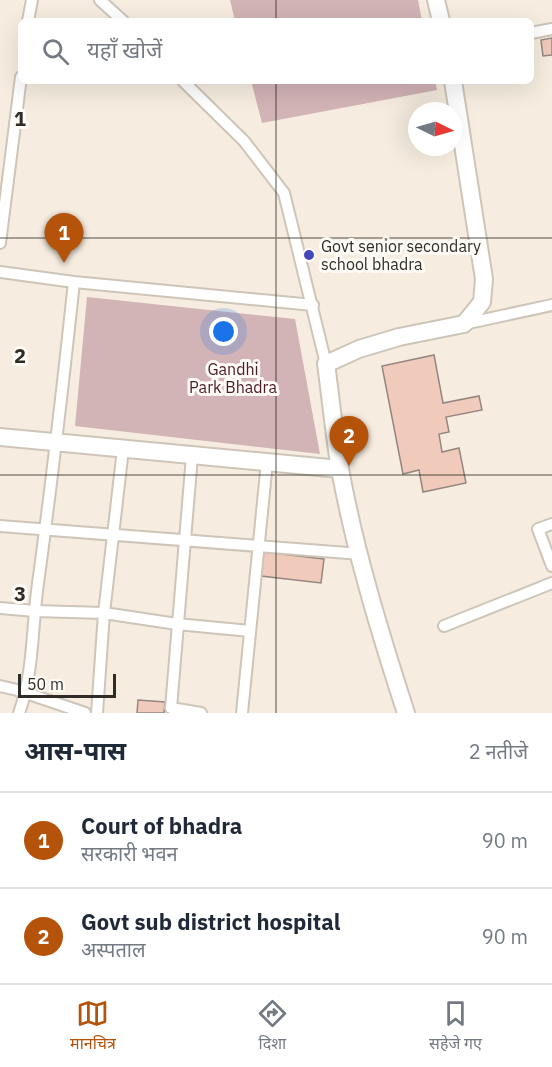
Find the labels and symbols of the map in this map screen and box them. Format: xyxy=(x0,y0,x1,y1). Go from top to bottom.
north arrow xyxy=(408,102,462,156)
text: 1 xyxy=(14,105,26,132)
pin: 1 xyxy=(44,214,84,263)
place label: Govt senior secondary school bhadra xyxy=(321,236,481,274)
marker: Govt senior secondary school bhadra xyxy=(302,248,316,262)
your location xyxy=(209,317,238,346)
text: 2 xyxy=(14,342,26,369)
park label: Gandhi Park Bhadra xyxy=(189,359,277,397)
pin: 2 xyxy=(330,416,368,466)
text: 3 xyxy=(14,580,26,607)
scale bar xyxy=(18,671,116,698)

